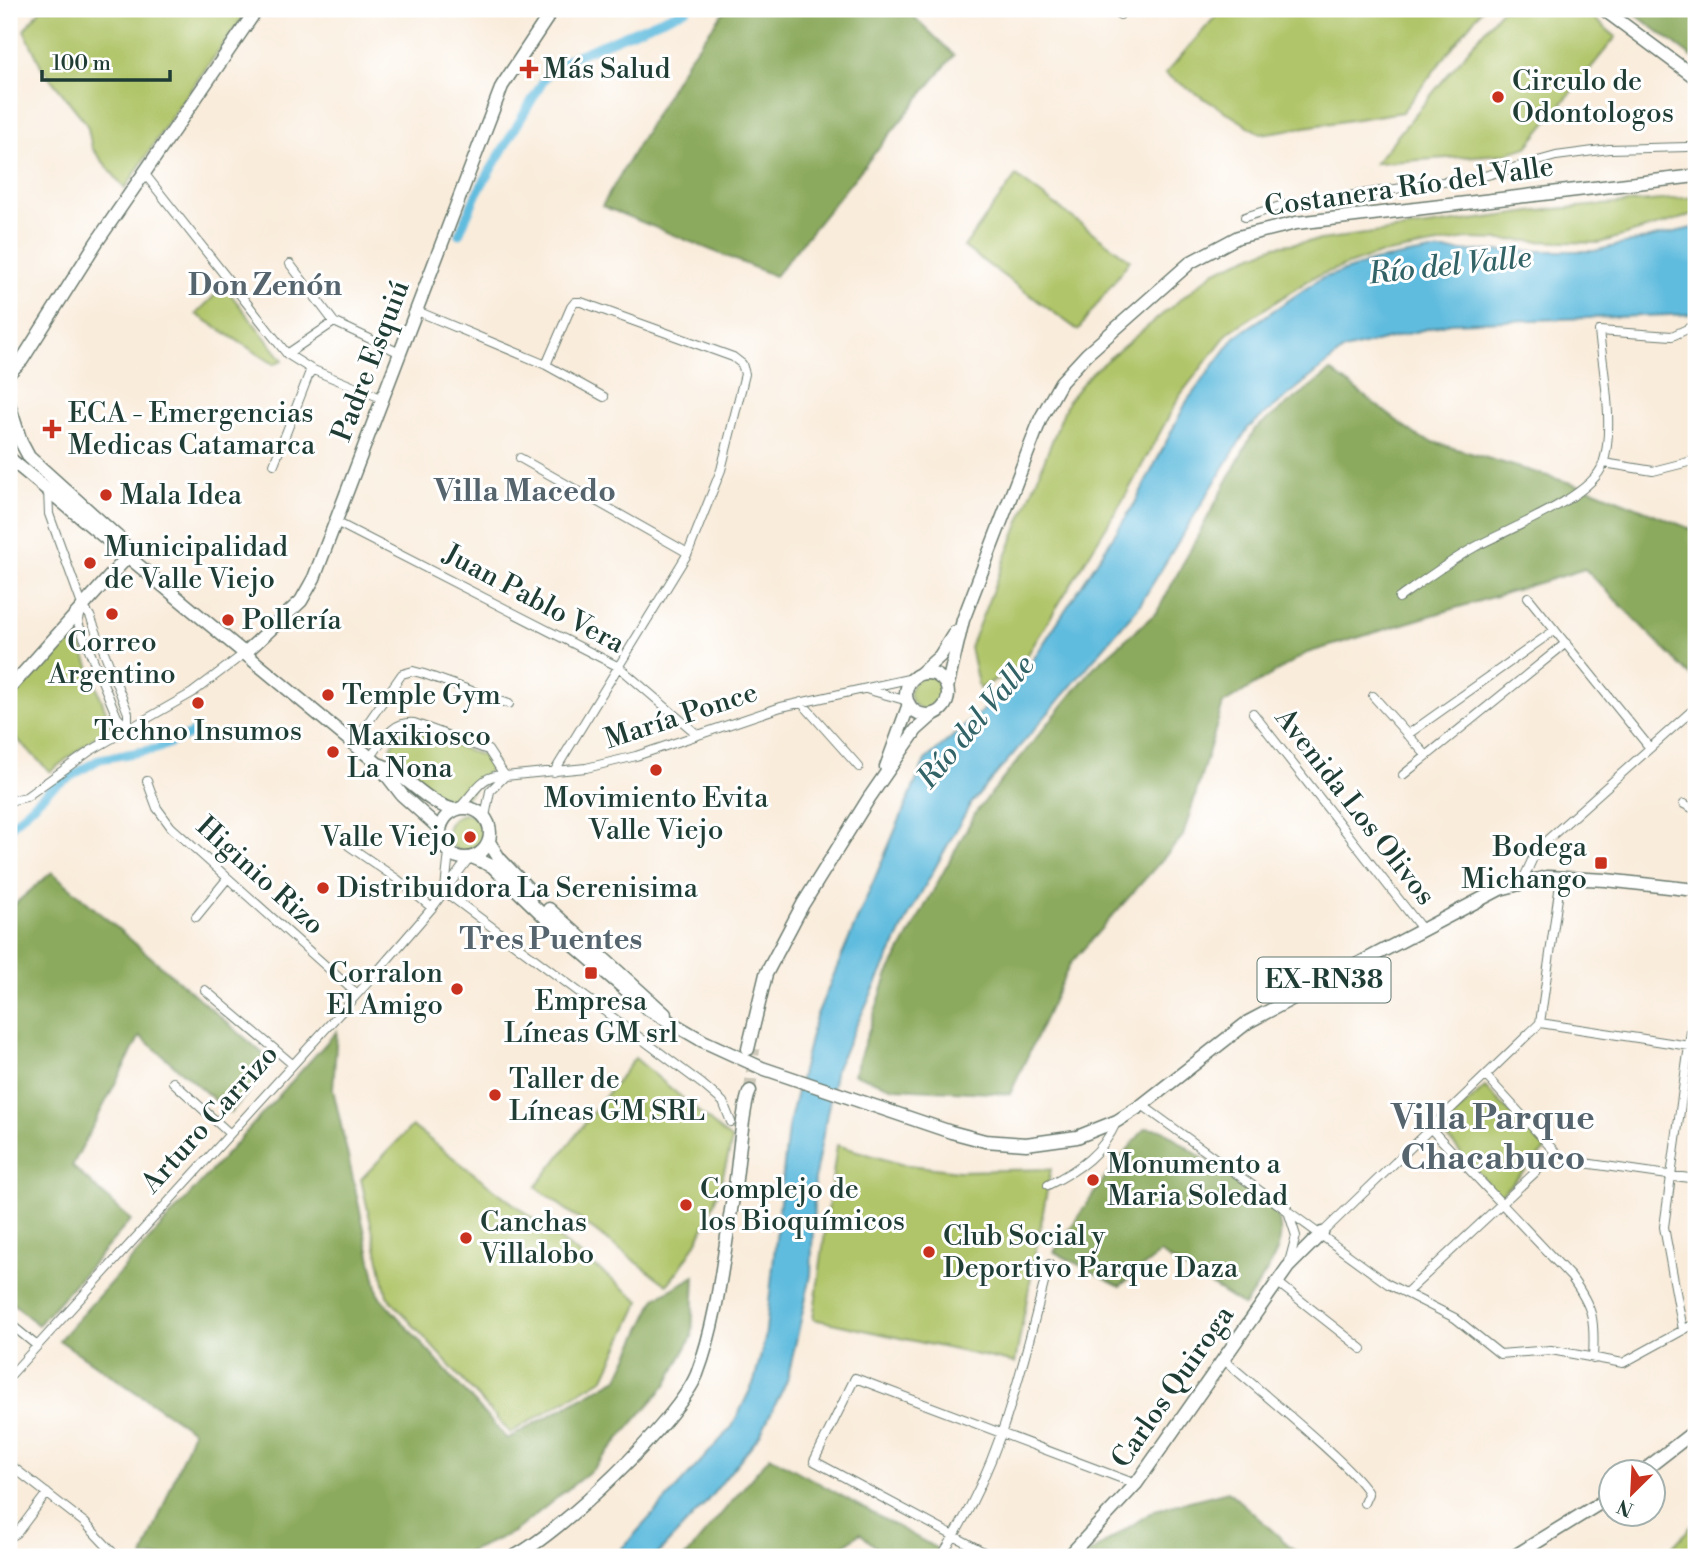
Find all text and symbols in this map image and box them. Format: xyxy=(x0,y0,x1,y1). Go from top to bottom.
scale bar xyxy=(42,38,170,82)
text: 100 m xyxy=(52,51,111,77)
place label: Más Salud xyxy=(543,52,670,87)
marker: Más Salud xyxy=(521,61,537,77)
place label: Circulo de Odontologos xyxy=(1512,64,1674,131)
marker: Circulo de Odontologos xyxy=(1490,89,1506,105)
street label: Costanera Río del Valle xyxy=(1262,149,1556,225)
water label: Río del Valle xyxy=(1366,239,1533,294)
district label: Don Zenón xyxy=(188,267,343,305)
street label: Padre Esquiú xyxy=(324,276,418,446)
place label: ECA - Emergencias Medicas Catamarca xyxy=(68,396,316,463)
marker: ECA - Emergencias Medicas Catamarca xyxy=(42,419,62,439)
district label: Villa Macedo xyxy=(433,473,616,511)
place label: Mala Idea xyxy=(120,478,243,513)
marker: Mala Idea xyxy=(98,487,114,503)
place label: Municipalidad de Valle Viejo xyxy=(104,530,288,597)
street label: Juan Pablo Vera xyxy=(437,536,631,662)
marker: Municipalidad de Valle Viejo xyxy=(82,555,98,571)
place label: Pollería xyxy=(242,603,343,638)
marker: Correo Argentino xyxy=(104,606,120,622)
marker: Pollería xyxy=(220,612,236,628)
place label: Correo Argentino xyxy=(47,625,176,692)
water label: Río del Valle xyxy=(908,647,1043,798)
street label: María Ponce xyxy=(600,675,762,757)
place label: Temple Gym xyxy=(342,678,501,713)
marker: Temple Gym xyxy=(320,687,336,703)
marker: Techno Insumos xyxy=(190,695,206,711)
street label: Avenida Los Olivos xyxy=(1267,701,1443,912)
place label: Techno Insumos xyxy=(94,714,302,749)
place label: Maxikiosco La Nona xyxy=(347,719,491,786)
marker: Maxikiosco La Nona xyxy=(325,744,341,760)
marker: Movimiento Evita Valle Viejo xyxy=(648,762,664,778)
place label: Movimiento Evita Valle Viejo xyxy=(544,781,769,848)
street label: Higinio Rizo xyxy=(189,809,331,943)
place label: Valle Viejo xyxy=(320,820,456,855)
marker: Valle Viejo xyxy=(462,829,478,845)
place label: Bodega Michango xyxy=(1461,830,1588,897)
marker: Bodega Michango xyxy=(1593,855,1609,871)
place label: Distribuidora La Serenisima xyxy=(337,871,699,906)
marker: Distribuidora La Serenisima xyxy=(315,880,331,896)
district label: Tres Puentes xyxy=(460,921,642,959)
place label: Corralon El Amigo xyxy=(326,956,443,1023)
road number: EX-RN38 xyxy=(1258,958,1390,1002)
marker: Empresa Líneas GM srl xyxy=(583,965,599,981)
marker: Corralon El Amigo xyxy=(449,981,465,997)
place label: Empresa Líneas GM srl xyxy=(504,984,678,1051)
street label: Arturo Carrizo xyxy=(133,1037,286,1201)
place label: Taller de Líneas GM SRL xyxy=(509,1062,705,1129)
marker: Taller de Líneas GM SRL xyxy=(487,1087,503,1103)
district label: Villa Parque Chacabuco xyxy=(1390,1097,1595,1180)
place label: Monumento a Maria Soledad xyxy=(1107,1147,1288,1214)
place label: Complejo de los Bioquímicos xyxy=(700,1172,905,1239)
marker: Monumento a Maria Soledad xyxy=(1085,1172,1101,1188)
marker: Complejo de los Bioquímicos xyxy=(678,1197,694,1213)
place label: Canchas Villalobo xyxy=(479,1205,594,1272)
place label: Club Social y Deportivo Parque Daza xyxy=(943,1219,1239,1286)
marker: Canchas Villalobo xyxy=(458,1230,474,1246)
marker: Club Social y Deportivo Parque Daza xyxy=(921,1244,937,1260)
street label: Carlos Quiroga xyxy=(1104,1298,1242,1475)
north arrow xyxy=(1596,1458,1666,1528)
text: N xyxy=(1614,1494,1637,1522)

